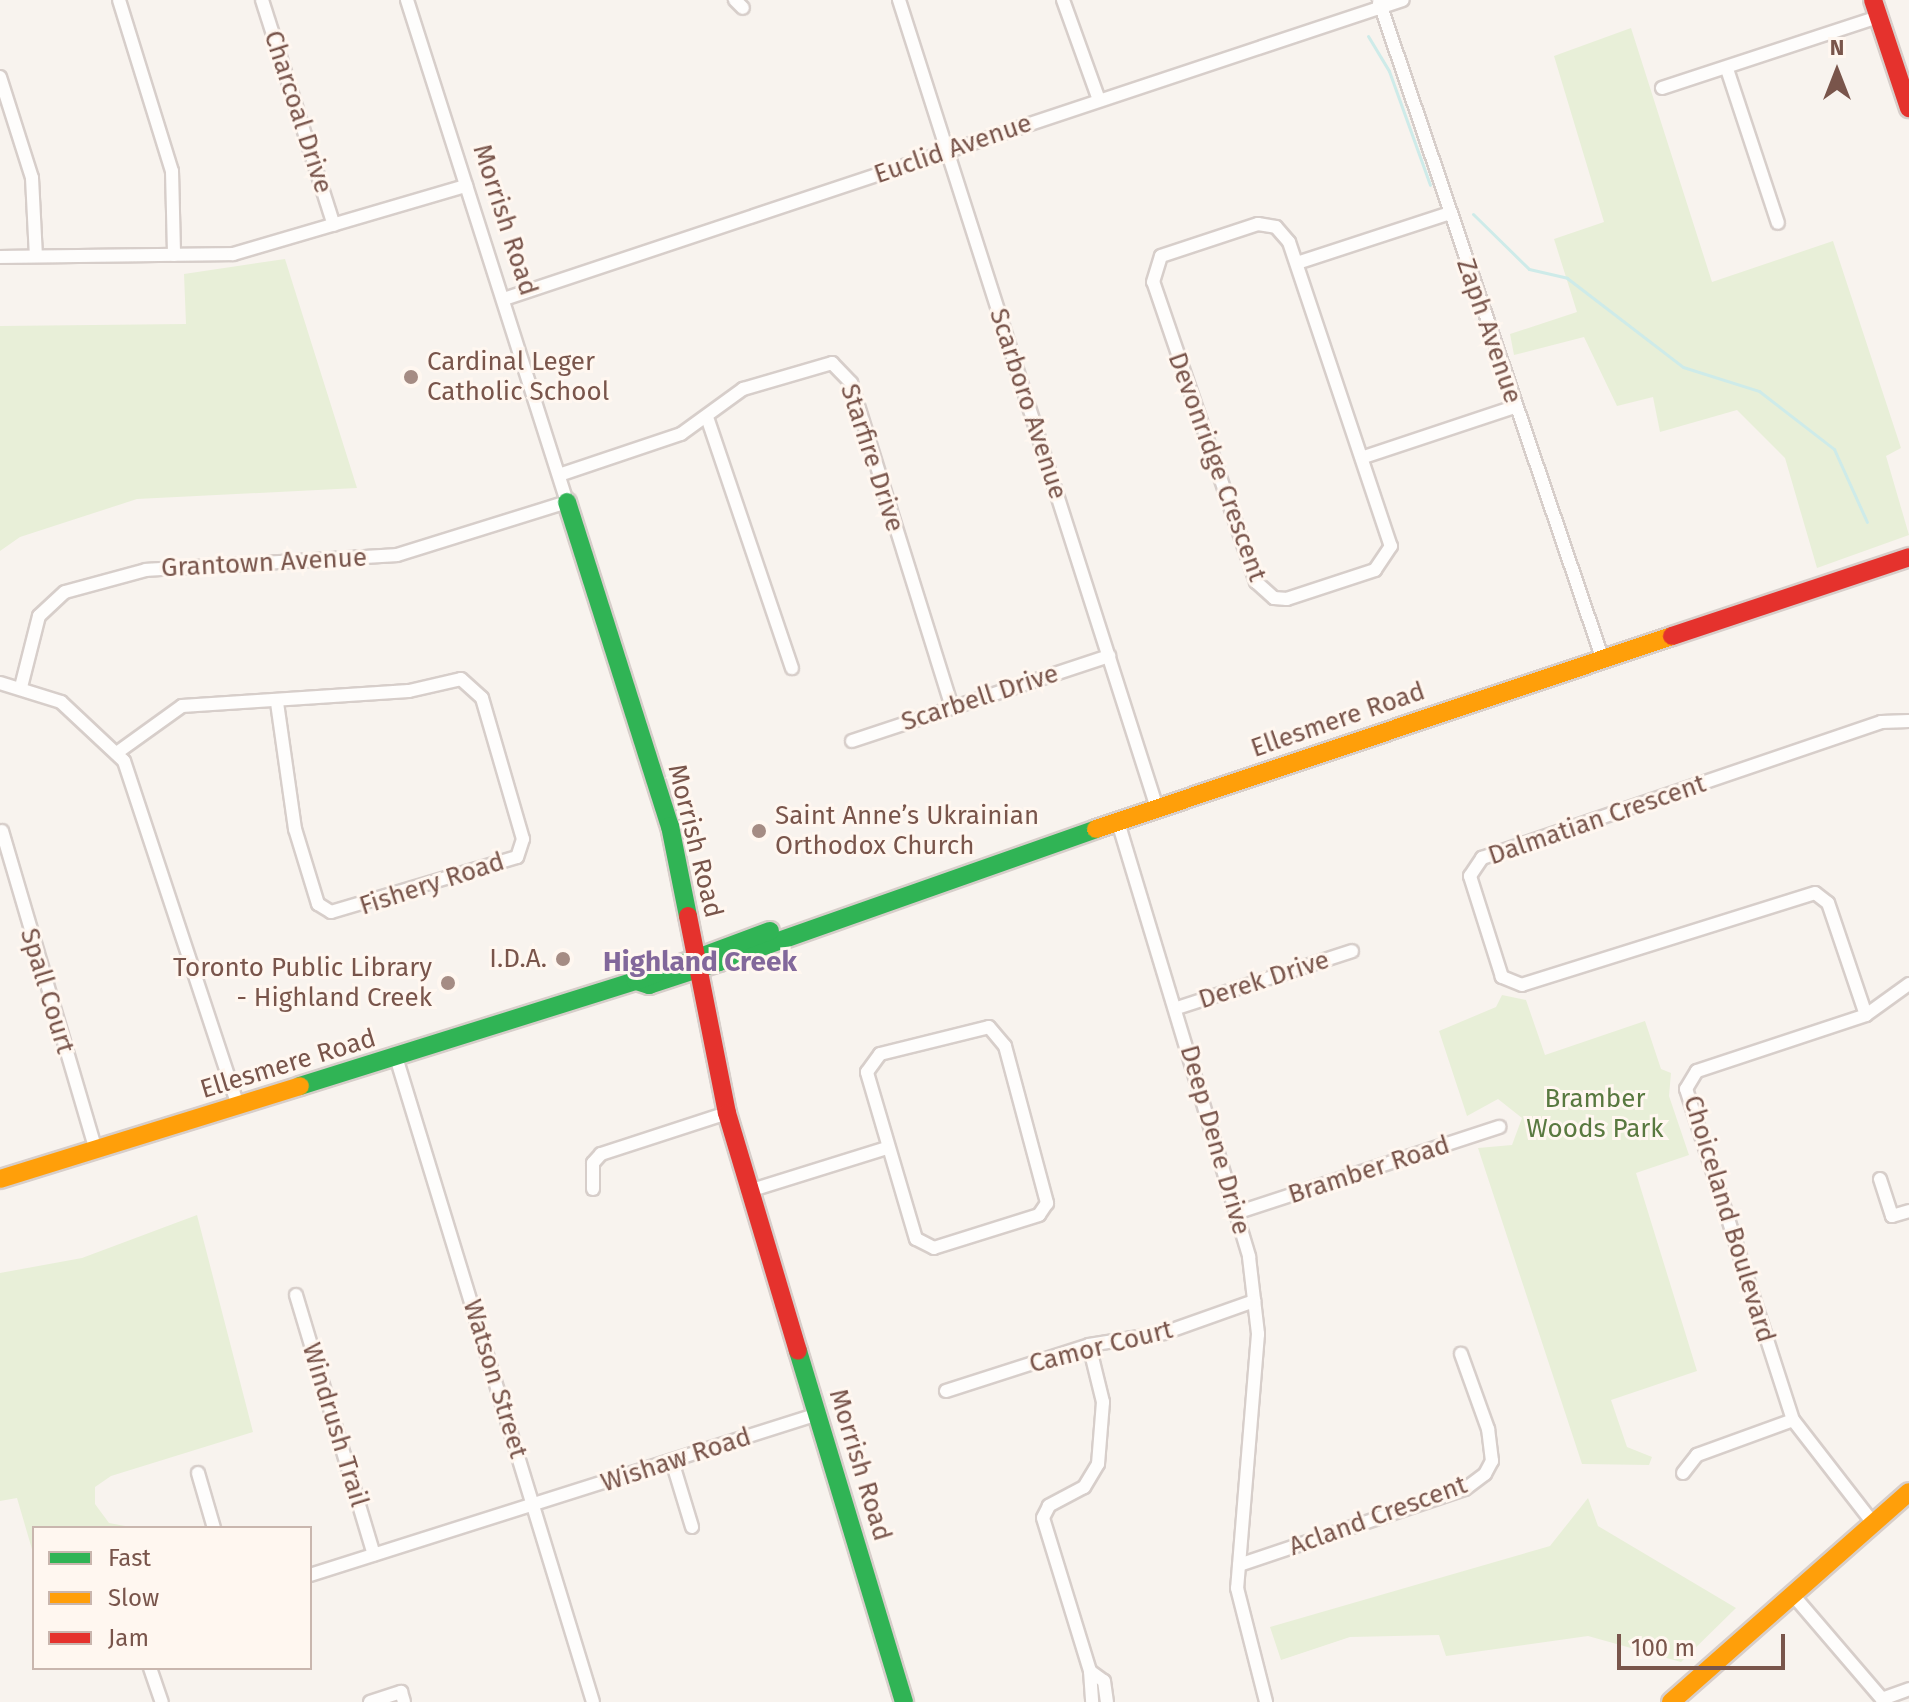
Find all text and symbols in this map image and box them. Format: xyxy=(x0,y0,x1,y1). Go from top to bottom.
street label: Charcoal Drive xyxy=(257,27,339,197)
north arrow xyxy=(1797,32,1877,112)
text: N xyxy=(1830,34,1844,61)
street label: Euclid Avenue xyxy=(870,107,1036,191)
street label: Morrish Road xyxy=(466,141,544,299)
street label: Zaph Avenue xyxy=(1450,254,1528,408)
street label: Scarboro Avenue xyxy=(982,305,1074,503)
place label: Cardinal Leger Catholic School xyxy=(427,346,609,408)
street label: Devonridge Crescent xyxy=(1161,348,1273,586)
marker: Cardinal Leger Catholic School xyxy=(402,368,420,386)
street label: Starfire Drive xyxy=(833,380,911,536)
street label: Grantown Avenue xyxy=(160,542,368,584)
street label: Scarbell Drive xyxy=(898,658,1062,738)
street label: Ellesmere Road xyxy=(1247,676,1429,764)
street label: Morrish Road xyxy=(661,761,729,921)
street label: Dalmatian Crescent xyxy=(1484,768,1710,872)
place label: Saint Anne’s Ukrainian Orthodox Church xyxy=(775,800,1039,862)
marker: Saint Anne’s Ukrainian Orthodox Church xyxy=(750,822,768,840)
street label: Fishery Road xyxy=(356,846,508,922)
street label: Spall Court xyxy=(13,925,81,1057)
place label: I.D.A. xyxy=(489,943,547,975)
street label: Derek Drive xyxy=(1195,944,1333,1016)
district label: Highland Creek xyxy=(603,945,797,979)
marker: I.D.A. xyxy=(554,950,572,968)
place label: Toronto Public Library - Highland Creek xyxy=(173,952,432,1014)
marker: Toronto Public Library - Highland Creek xyxy=(439,974,457,992)
street label: Ellesmere Road xyxy=(196,1022,380,1106)
street label: Deep Dene Drive xyxy=(1173,1042,1257,1238)
park label: Bramber Woods Park xyxy=(1526,1083,1664,1144)
street label: Choiceland Boulevard xyxy=(1677,1092,1781,1346)
street label: Bramber Road xyxy=(1284,1129,1454,1211)
street label: Watson Street xyxy=(456,1296,534,1462)
street label: Camor Court xyxy=(1026,1314,1176,1380)
street label: Windrush Trail xyxy=(295,1339,375,1511)
street label: Morrish Road xyxy=(822,1385,898,1545)
street label: Wishaw Road xyxy=(597,1421,755,1499)
street label: Acland Crescent xyxy=(1285,1469,1471,1563)
legend xyxy=(32,1526,312,1670)
text: Fast xyxy=(108,1544,151,1572)
text: Slow xyxy=(108,1584,159,1612)
scale bar xyxy=(1621,1618,1789,1668)
text: Jam xyxy=(108,1624,149,1652)
text: 100 m xyxy=(1631,1634,1695,1662)

